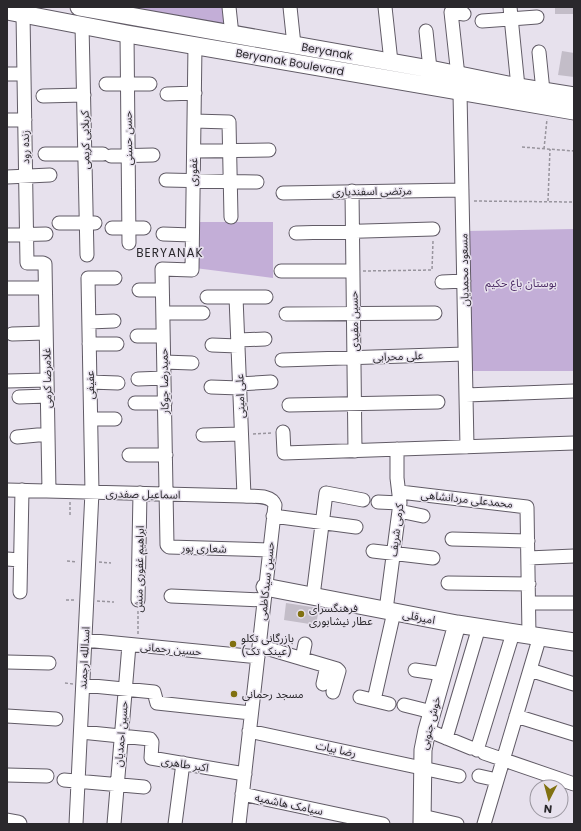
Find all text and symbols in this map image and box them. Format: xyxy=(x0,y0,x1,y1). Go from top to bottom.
street label: Beryanak xyxy=(300,39,354,63)
street label: Beryanak Boulevard xyxy=(235,45,345,79)
street label: کربلایی کریمی xyxy=(76,110,94,170)
street label: حسن حسنی xyxy=(120,110,136,165)
street label: زنده رود xyxy=(17,130,33,164)
street label: غفوری xyxy=(185,157,201,186)
street label: مرتضی اسفندیاری xyxy=(332,182,412,200)
street label: مسعود محمدیان xyxy=(455,233,473,307)
district label: BERYANAK xyxy=(136,244,204,261)
park label: بوستان باغ حکیم xyxy=(485,275,557,292)
street label: حسین مفیدی xyxy=(345,290,363,351)
street label: غلامرضا کرمی xyxy=(38,347,56,408)
street label: حمیدرضا جوکار xyxy=(155,347,173,415)
street label: علی محرابی xyxy=(373,347,424,365)
street label: عفیفی xyxy=(82,370,98,399)
street label: علی امینی xyxy=(231,373,249,418)
street label: اسماعیل صفدری xyxy=(105,485,181,503)
street label: محمدعلی مردانشاهی xyxy=(420,486,514,512)
street label: کرمی شریف xyxy=(385,502,407,557)
street label: ابراهیم غفوری منش xyxy=(130,525,149,613)
street label: شعاری پور xyxy=(180,539,227,557)
street label: حسین سیدکاظمی xyxy=(254,540,278,621)
place label: فرهنگسرای عطار نیشابوری xyxy=(309,600,373,629)
street label: امیرقلی xyxy=(401,606,437,628)
marker: فرهنگسرای عطار نیشابوری xyxy=(296,609,306,619)
street label: اسدالله ارجمند xyxy=(74,626,94,690)
place label: بازرگانی تکلو (عینک تک) xyxy=(241,630,294,659)
street label: حسین رحمانی xyxy=(140,638,203,660)
marker: بازرگانی تکلو (عینک تک) xyxy=(228,639,238,649)
place label: مسجد رحمانی xyxy=(242,686,304,702)
marker: مسجد رحمانی xyxy=(229,689,239,699)
street label: خوش جنوبی xyxy=(416,694,444,751)
street label: حسین احمدیان xyxy=(110,700,132,768)
street label: رضا بیات xyxy=(314,737,358,761)
street label: اکبر طاهری xyxy=(160,752,210,776)
north arrow xyxy=(529,779,569,819)
street label: سیامک هاشمیه xyxy=(253,789,325,819)
text: N xyxy=(543,801,553,817)

